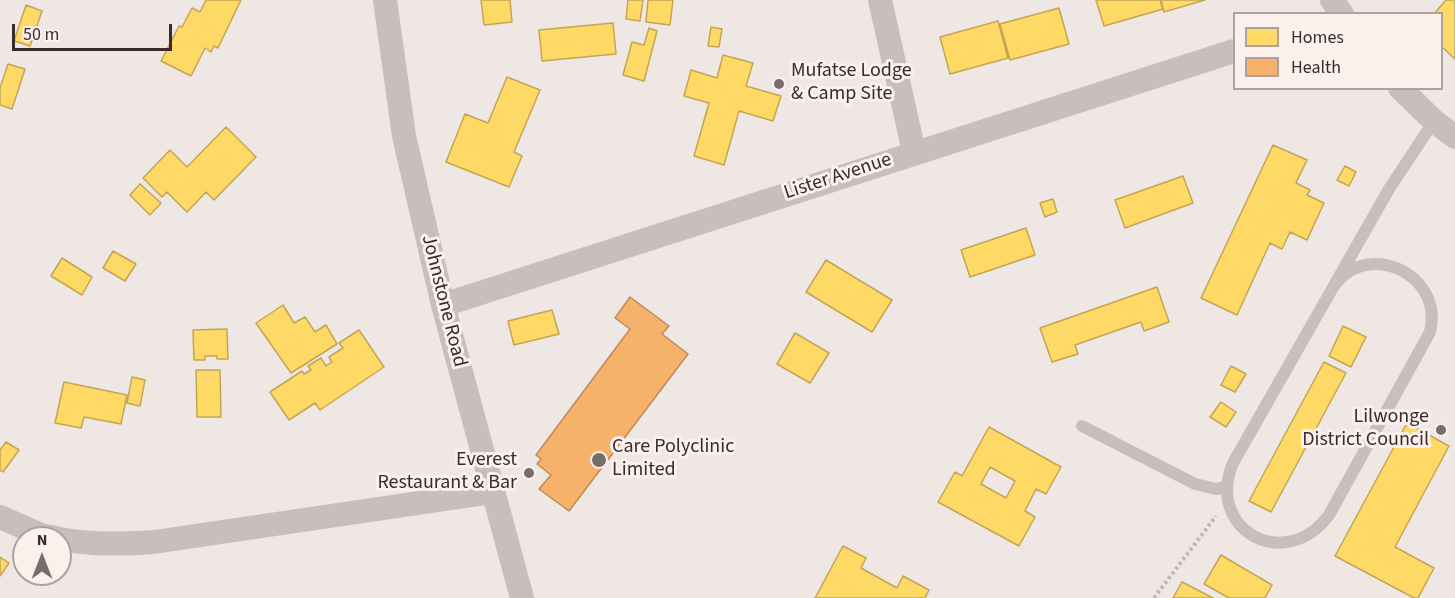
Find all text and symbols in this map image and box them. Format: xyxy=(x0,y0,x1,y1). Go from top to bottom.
scale bar xyxy=(15,12,176,50)
legend xyxy=(1233,12,1443,90)
text: 50 m xyxy=(23,22,59,47)
text: Homes xyxy=(1291,25,1344,50)
text: Health xyxy=(1291,55,1341,80)
place label: Mufatse Lodge & Camp Site xyxy=(791,60,912,107)
marker: Mufatse Lodge & Camp Site xyxy=(772,77,786,91)
street label: Lister Avenue xyxy=(781,148,895,206)
street label: Johnstone Road xyxy=(415,232,471,370)
place label: Lilwonge District Council xyxy=(1302,406,1429,453)
marker: Lilwonge District Council xyxy=(1434,423,1448,437)
place label: Care Polyclinic Limited xyxy=(612,436,734,483)
place label: Everest Restaurant & Bar xyxy=(377,449,517,496)
marker: Care Polyclinic Limited xyxy=(590,451,608,469)
marker: Everest Restaurant & Bar xyxy=(522,466,536,480)
north arrow xyxy=(12,526,72,586)
text: N xyxy=(37,529,47,551)

